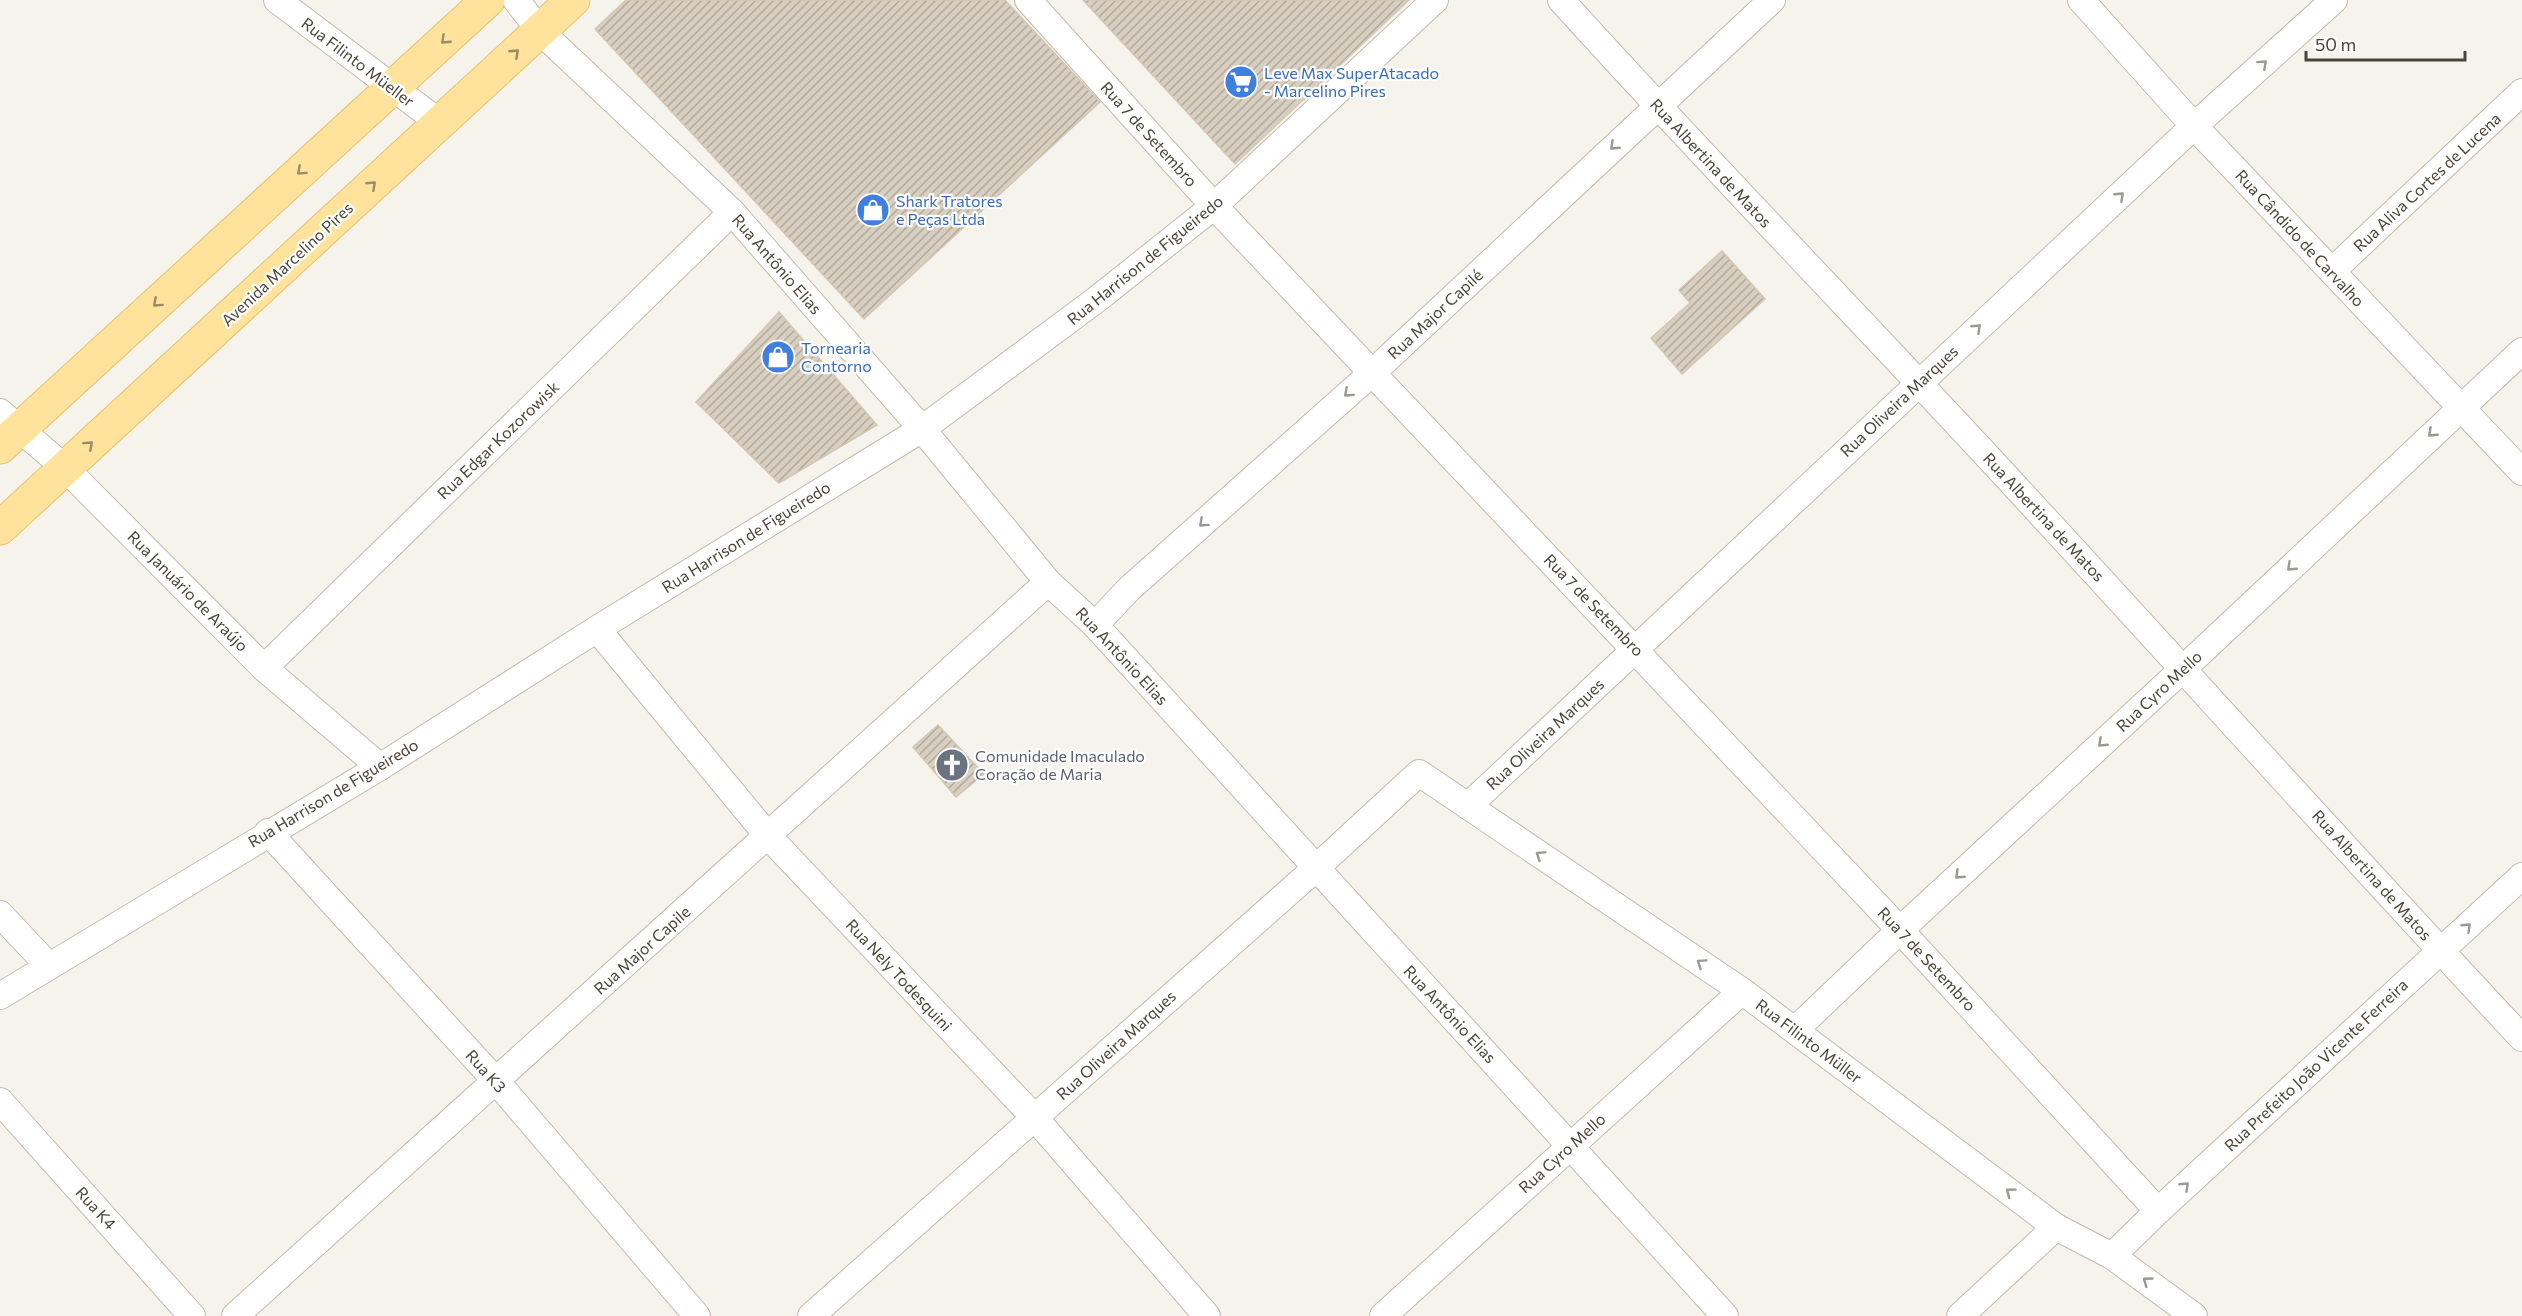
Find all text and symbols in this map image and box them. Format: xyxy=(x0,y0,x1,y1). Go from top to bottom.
street label: Rua Filinto Müeller xyxy=(298,13,419,111)
scale bar xyxy=(2306,24,2465,62)
one-way arrow xyxy=(441,32,452,43)
text: 50 m xyxy=(2315,33,2356,55)
one-way arrow xyxy=(509,49,519,60)
one-way arrow xyxy=(2257,60,2267,71)
place label: Leve Max SuperAtacado - Marcelino Pires xyxy=(1264,63,1439,100)
supermarket icon: Leve Max SuperAtacado - Marcelino Pires xyxy=(1223,64,1259,100)
street label: Rua 7 de Setembro xyxy=(1097,77,1202,190)
street label: Rua Albertina de Matos xyxy=(1647,94,1776,231)
street label: Rua Aliva Cortes de Lucena xyxy=(2349,108,2504,255)
one-way arrow xyxy=(1610,138,1621,149)
one-way arrow xyxy=(297,164,308,175)
street label: Rua Cândido de Carvalho xyxy=(2232,165,2369,310)
one-way arrow xyxy=(365,182,376,193)
place label: Shark Tratores e Peças Ltda xyxy=(896,191,1002,228)
street label: Rua Harrison de Figueiredo xyxy=(1063,191,1226,328)
shop icon: Shark Tratores e Peças Ltda xyxy=(855,192,891,228)
one-way arrow xyxy=(2112,192,2123,203)
street label: Avenida Marcelino Pires xyxy=(217,198,356,329)
street label: Rua Antônio Elias xyxy=(729,210,826,318)
street label: Rua Major Capilé xyxy=(1383,265,1486,363)
one-way arrow xyxy=(153,296,164,307)
one-way arrow xyxy=(1970,325,1981,336)
place label: Tornearia Contorno xyxy=(801,338,872,375)
shop icon: Tornearia Contorno xyxy=(760,339,796,375)
street label: Rua Oliveira Marques xyxy=(1836,341,1961,460)
street label: Rua Edgar Kozorowisk xyxy=(433,376,563,503)
one-way arrow xyxy=(1345,386,1355,397)
one-way arrow xyxy=(2429,426,2439,437)
one-way arrow xyxy=(82,441,92,452)
street label: Rua Albertina de Matos xyxy=(1980,448,2109,585)
street label: Rua Harrison de Figueiredo xyxy=(658,477,833,596)
one-way arrow xyxy=(1199,516,1210,527)
street label: Rua Januário de Araújo xyxy=(124,526,253,655)
street label: Rua 7 de Setembro xyxy=(1541,550,1648,660)
one-way arrow xyxy=(2287,560,2297,571)
street label: Rua Antônio Elias xyxy=(1072,603,1172,708)
street label: Rua Cyro Mello xyxy=(2112,646,2205,735)
street label: Rua Oliveira Marques xyxy=(1482,674,1607,793)
street label: Rua Harrison de Figueiredo xyxy=(244,734,421,851)
one-way arrow xyxy=(2099,736,2110,747)
place label: Comunidade Imaculado Coração de Maria xyxy=(975,746,1145,783)
church icon: Comunidade Imaculado Coração de Maria xyxy=(934,747,970,783)
street label: Rua Albertina de Matos xyxy=(2309,805,2436,944)
one-way arrow xyxy=(1535,851,1546,862)
one-way arrow xyxy=(1955,868,1966,879)
street label: Rua Major Capile xyxy=(590,901,694,998)
street label: Rua 7 de Setembro xyxy=(1874,903,1980,1014)
street label: Rua Nely Todesquini xyxy=(843,915,956,1035)
one-way arrow xyxy=(2461,923,2471,934)
one-way arrow xyxy=(1697,960,1708,971)
street label: Rua Antônio Elias xyxy=(1400,961,1500,1066)
street label: Rua Prefeito João Vicente Ferreira xyxy=(2220,975,2411,1155)
street label: Rua Oliveira Marques xyxy=(1052,986,1179,1103)
street label: Rua Filinto Müller xyxy=(1753,995,1867,1087)
street label: Rua K3 xyxy=(462,1045,510,1096)
street label: Rua Cyro Mello xyxy=(1514,1109,1609,1197)
street label: Rua K4 xyxy=(72,1182,121,1233)
one-way arrow xyxy=(2177,1183,2188,1194)
one-way arrow xyxy=(2005,1189,2016,1200)
one-way arrow xyxy=(2142,1278,2153,1289)

